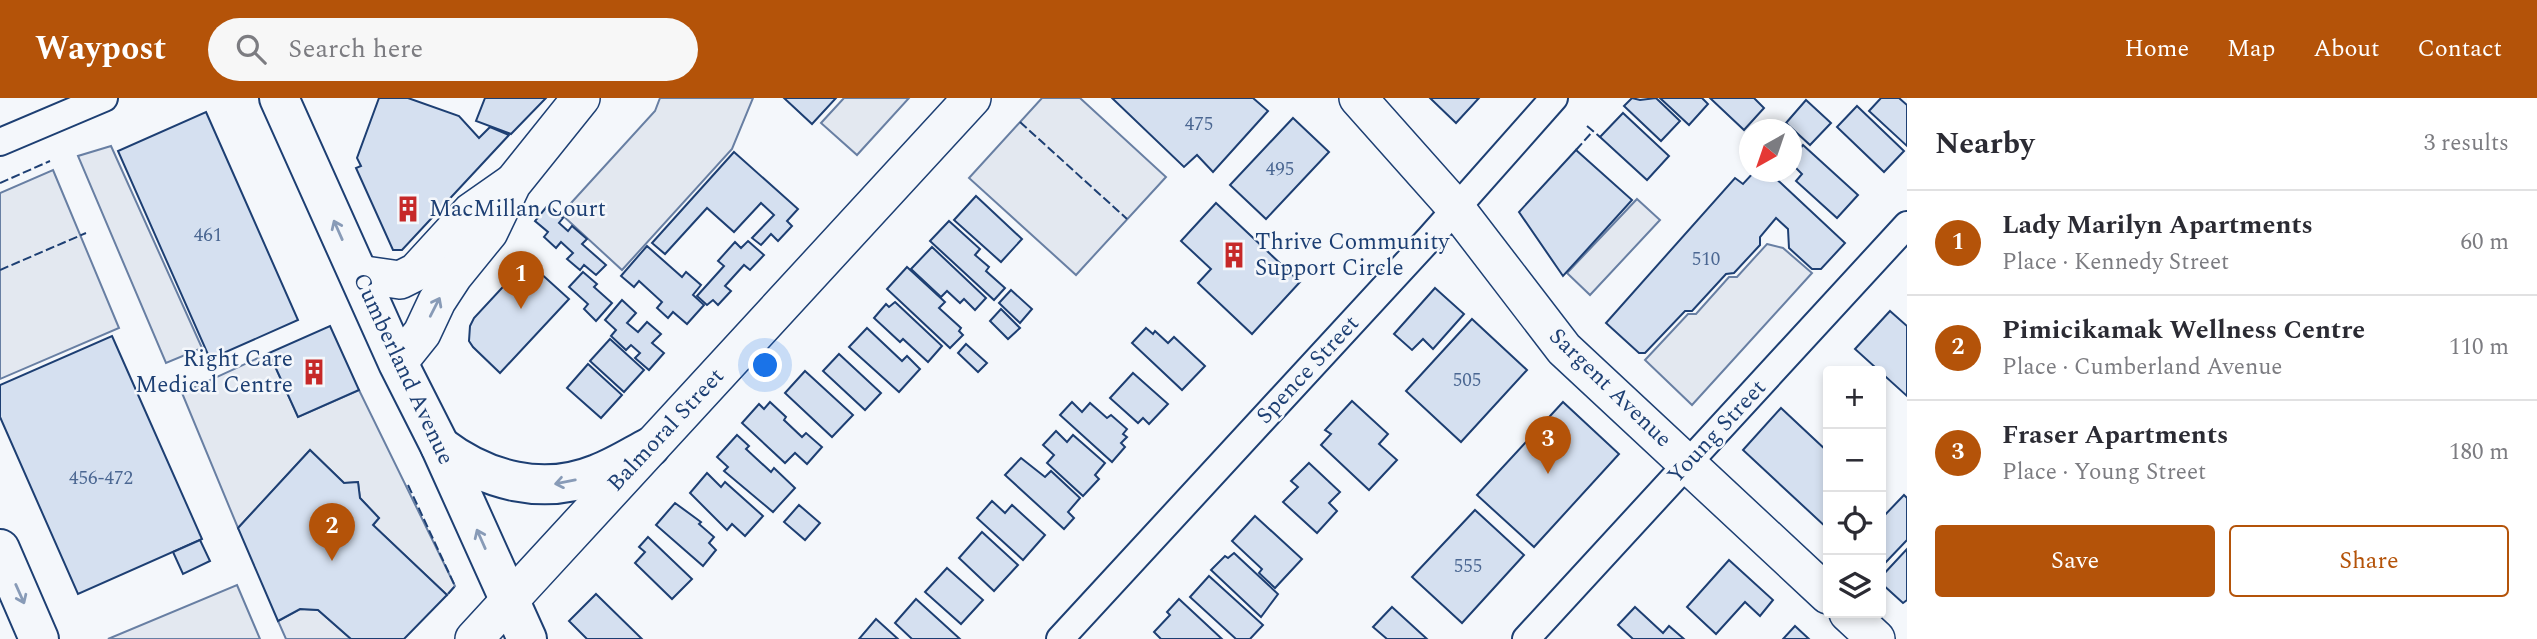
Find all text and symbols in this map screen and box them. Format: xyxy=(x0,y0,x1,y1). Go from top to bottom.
search box xyxy=(208,18,698,81)
text: Waypost xyxy=(35,24,166,74)
text: Search here xyxy=(288,29,423,69)
icon: search xyxy=(232,30,270,68)
text: Home xyxy=(2124,31,2189,67)
text: Map xyxy=(2227,31,2275,67)
text: About xyxy=(2313,31,2379,67)
text: Contact xyxy=(2417,31,2502,67)
house number: 475 xyxy=(1185,110,1213,139)
north arrow xyxy=(1739,119,1802,182)
text: Nearby xyxy=(1935,121,2034,167)
text: 3 results xyxy=(2424,126,2509,161)
house number: 495 xyxy=(1266,155,1294,184)
place label: MacMillan Court xyxy=(429,192,606,227)
building icon: MacMillan Court xyxy=(393,194,423,224)
text: Lady Marilyn Apartments xyxy=(2002,205,2313,245)
one-way arrow xyxy=(331,220,344,241)
house number: 461 xyxy=(194,221,222,250)
place label: Thrive Community Support Circle xyxy=(1255,225,1450,286)
text: 1 xyxy=(1952,225,1964,260)
text: 60 m xyxy=(2460,225,2509,260)
building icon: Thrive Community Support Circle xyxy=(1219,240,1249,270)
house number: 510 xyxy=(1692,245,1720,274)
text: Place · Kennedy Street xyxy=(2002,245,2229,280)
pin: 1 xyxy=(498,251,544,309)
street label: Cumberland Avenue xyxy=(343,267,463,471)
one-way arrow xyxy=(428,297,442,318)
street label: Spence Street xyxy=(1248,308,1368,432)
text: Pimicikamak Wellness Centre xyxy=(2002,310,2365,350)
street label: Sargent Avenue xyxy=(1540,320,1680,456)
text: 2 xyxy=(1952,330,1964,365)
text: 110 m xyxy=(2449,330,2509,365)
place label: Right Care Medical Centre xyxy=(135,342,293,403)
your location xyxy=(748,348,782,382)
text: Place · Cumberland Avenue xyxy=(2002,350,2282,385)
building icon: Right Care Medical Centre xyxy=(299,357,329,387)
street label: Balmoral Street xyxy=(599,360,733,500)
house number: 505 xyxy=(1453,366,1481,395)
map controls xyxy=(1823,366,1886,618)
button: + xyxy=(1823,366,1886,429)
street label: Young Street xyxy=(1659,372,1775,492)
text: Fraser Apartments xyxy=(2002,415,2228,455)
pin: 3 xyxy=(1525,416,1571,474)
button: − xyxy=(1823,429,1886,492)
text: 3 xyxy=(1952,435,1964,470)
text: 180 m xyxy=(2449,435,2509,470)
text: Place · Young Street xyxy=(2002,455,2206,490)
house number: 456-472 xyxy=(69,464,133,493)
one-way arrow xyxy=(554,476,577,490)
button: locate xyxy=(1823,492,1886,555)
pin: 2 xyxy=(309,503,355,561)
button: Save xyxy=(1935,525,2215,597)
button: Share xyxy=(2229,525,2509,597)
one-way arrow xyxy=(474,528,487,550)
house number: 555 xyxy=(1454,552,1482,581)
button: layers xyxy=(1823,555,1886,618)
one-way arrow xyxy=(14,583,27,604)

